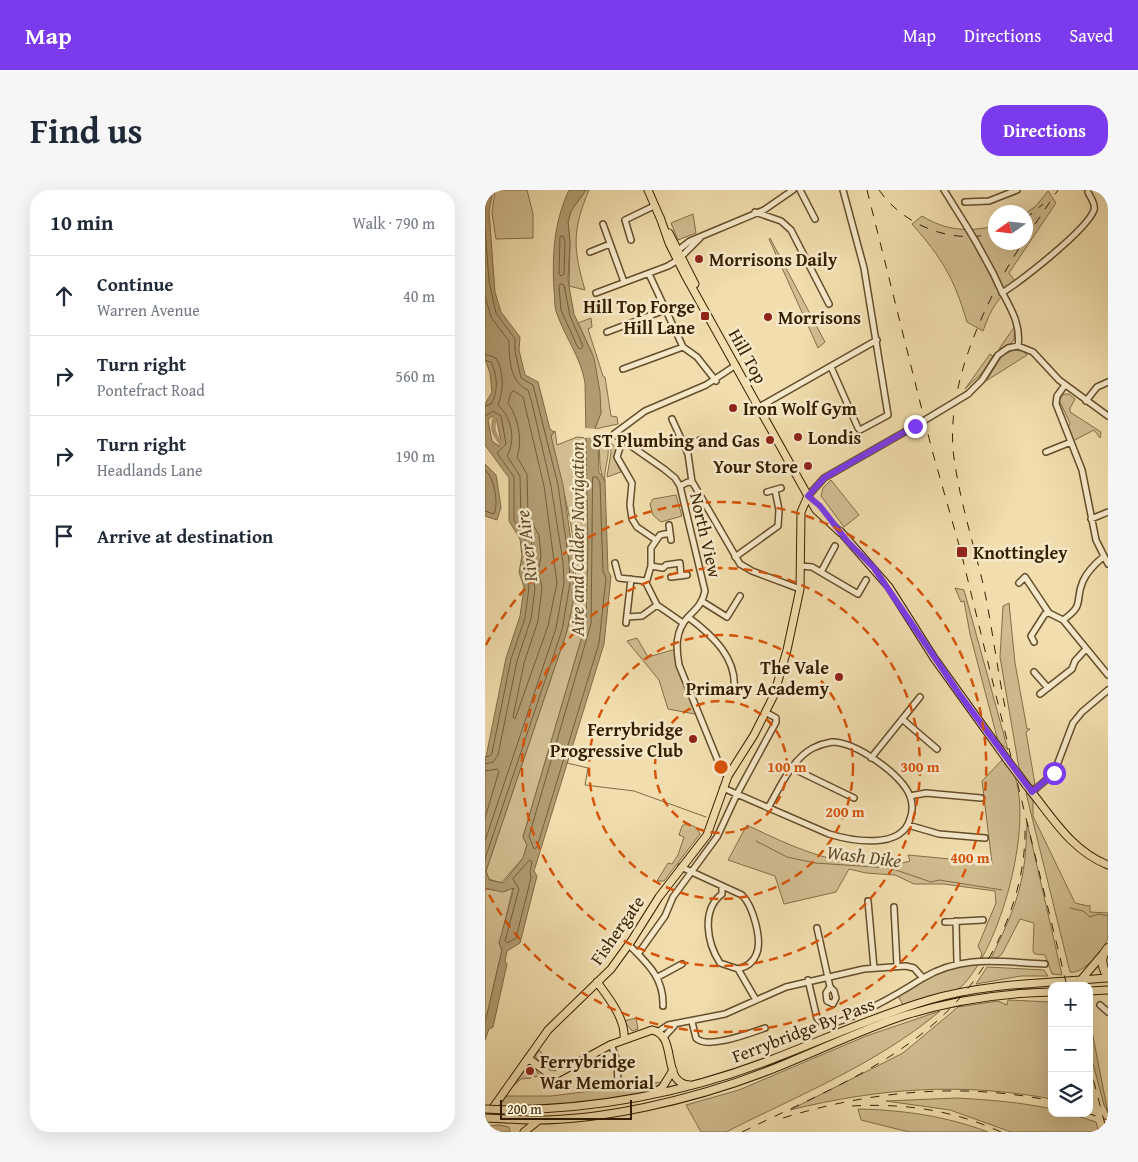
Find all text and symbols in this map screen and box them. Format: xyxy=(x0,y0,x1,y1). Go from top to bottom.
text: Map xyxy=(25,18,72,53)
text: Map xyxy=(903,22,936,49)
text: Directions xyxy=(964,22,1041,49)
text: Saved xyxy=(1069,22,1113,49)
text: Find us xyxy=(30,105,143,156)
button: Directions xyxy=(981,105,1108,156)
north arrow xyxy=(988,205,1033,250)
text: 10 min xyxy=(50,207,113,238)
text: Walk · 790 m xyxy=(352,211,435,235)
place label: Morrisons Daily xyxy=(709,246,838,273)
marker: Morrisons Daily xyxy=(693,253,705,265)
text: Continue xyxy=(97,270,174,298)
icon: ahead xyxy=(50,282,78,310)
text: 40 m xyxy=(403,284,435,308)
place label: Hill Top Forge Hill Lane xyxy=(583,293,695,341)
text: Warren Avenue xyxy=(97,298,200,322)
place label: Morrisons xyxy=(778,304,861,331)
marker: Hill Top Forge Hill Lane xyxy=(699,310,711,322)
marker: Morrisons xyxy=(762,311,774,323)
street label: Hill Top xyxy=(722,323,774,389)
text: Turn right xyxy=(97,350,186,378)
icon: right xyxy=(50,362,78,390)
text: 560 m xyxy=(395,364,435,388)
text: Pontefract Road xyxy=(97,378,205,402)
place label: Iron Wolf Gym xyxy=(743,395,857,422)
marker: Iron Wolf Gym xyxy=(727,402,739,414)
route end xyxy=(904,415,927,438)
place label: Londis xyxy=(808,424,861,451)
place label: ST Plumbing and Gas xyxy=(593,427,760,454)
text: Turn right xyxy=(97,430,186,458)
marker: Londis xyxy=(792,431,804,443)
marker: ST Plumbing and Gas xyxy=(764,434,776,446)
water label: Aire and Calder Navigation xyxy=(563,441,591,638)
icon: right xyxy=(50,442,78,470)
text: 190 m xyxy=(395,444,435,468)
place label: Your Store xyxy=(713,453,798,480)
text: Headlands Lane xyxy=(97,458,203,482)
marker: Your Store xyxy=(802,460,814,472)
street label: North View xyxy=(683,490,729,581)
water label: River Aire xyxy=(508,508,544,584)
icon: arrive xyxy=(50,522,78,550)
text: Arrive at destination xyxy=(97,522,273,550)
place label: Knottingley xyxy=(973,539,1068,566)
marker: Knottingley xyxy=(955,545,969,559)
place label: The Vale Primary Academy xyxy=(686,654,830,702)
marker: The Vale Primary Academy xyxy=(833,671,845,683)
place label: Ferrybridge Progressive Club xyxy=(550,716,683,764)
marker: Ferrybridge Progressive Club xyxy=(687,733,699,745)
text: 100 m xyxy=(767,756,807,777)
text: 300 m xyxy=(900,756,940,777)
centre of rings xyxy=(712,758,730,776)
route start xyxy=(1043,762,1066,785)
text: 200 m xyxy=(825,801,865,822)
water label: Wash Dike xyxy=(825,838,903,874)
text: 400 m xyxy=(950,847,990,868)
street label: Fishergate xyxy=(583,890,651,970)
map controls xyxy=(1048,982,1093,1117)
button: + xyxy=(1048,982,1093,1027)
street label: Ferrybridge By-Pass xyxy=(728,990,878,1070)
button: − xyxy=(1048,1027,1093,1072)
place label: Ferrybridge War Memorial xyxy=(540,1048,654,1096)
marker: Ferrybridge War Memorial xyxy=(524,1065,536,1077)
button: layers xyxy=(1048,1072,1093,1117)
scale bar xyxy=(500,1097,633,1120)
text: 200 m xyxy=(507,1099,542,1119)

